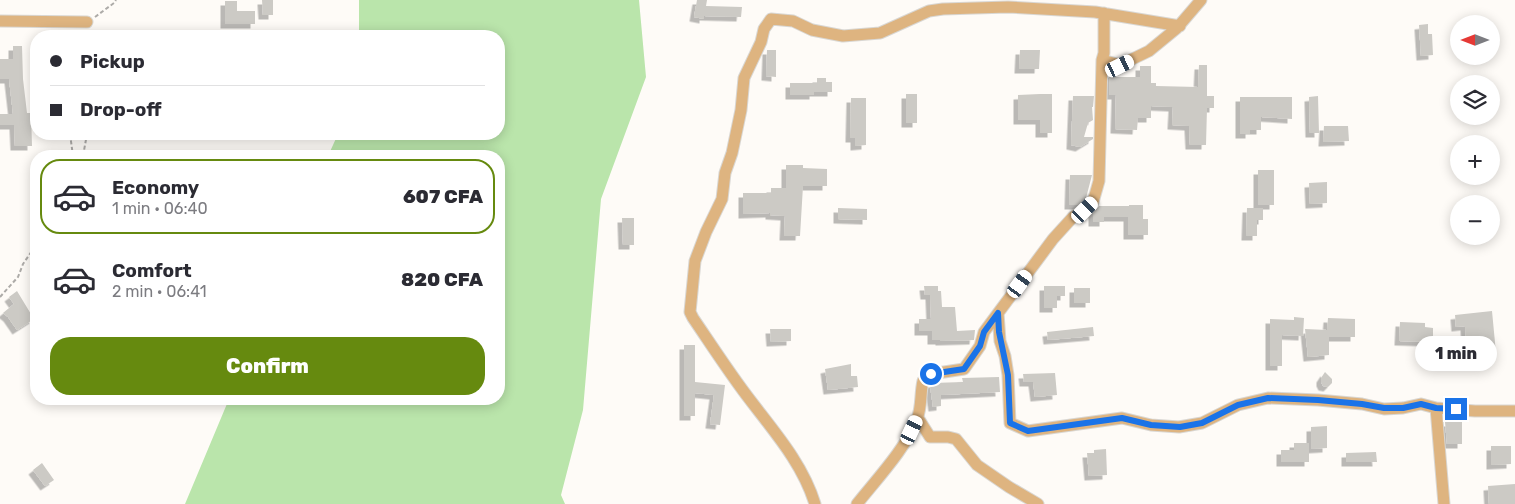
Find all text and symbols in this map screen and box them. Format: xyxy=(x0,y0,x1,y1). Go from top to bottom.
north arrow xyxy=(1450,15,1500,65)
map controls xyxy=(1450,15,1500,245)
text: Pickup xyxy=(80,50,145,73)
car xyxy=(1103,53,1136,79)
button: layers xyxy=(1450,75,1500,125)
text: Drop-off xyxy=(80,98,162,121)
button: + xyxy=(1450,135,1500,185)
icon: car xyxy=(52,174,97,219)
text: Economy xyxy=(112,176,199,199)
text: 607 CFA xyxy=(403,185,483,208)
car xyxy=(1069,194,1100,226)
button: − xyxy=(1450,195,1500,245)
text: 1 min · 06:40 xyxy=(112,199,208,218)
icon: car xyxy=(52,257,97,302)
text: Comfort xyxy=(112,259,192,282)
car xyxy=(1005,267,1034,301)
text: 820 CFA xyxy=(401,268,483,291)
text: 2 min · 06:41 xyxy=(112,282,207,301)
callout: 1 min xyxy=(1415,336,1497,372)
button: Confirm xyxy=(50,337,485,395)
text: 1 min xyxy=(1435,344,1477,363)
route start xyxy=(920,363,942,385)
route end xyxy=(1445,398,1467,420)
car xyxy=(898,413,925,447)

